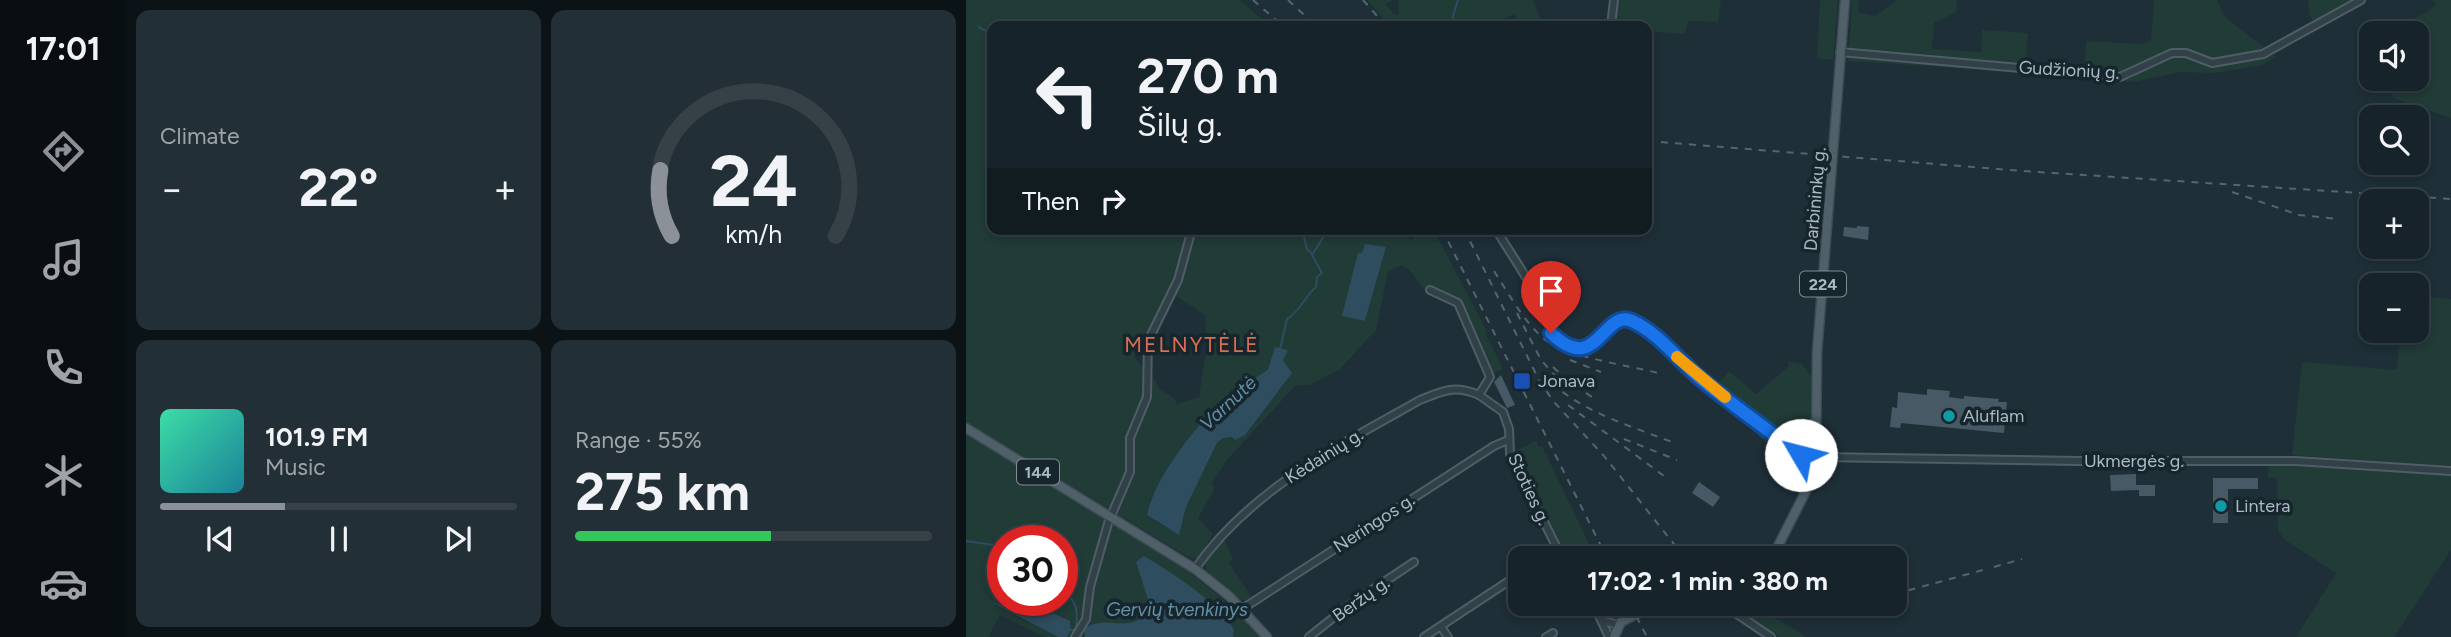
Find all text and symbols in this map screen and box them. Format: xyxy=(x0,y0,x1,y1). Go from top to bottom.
map controls xyxy=(2359,21,2429,343)
button: sound xyxy=(2359,21,2429,91)
text: 17:01 xyxy=(25,30,101,68)
text: 270 m xyxy=(1137,46,1279,105)
icon: left xyxy=(1022,49,1113,140)
street label: Gudžionių g. xyxy=(2018,56,2120,84)
button: search xyxy=(2359,105,2429,175)
text: Šilų g. xyxy=(1137,106,1222,144)
text: Climate xyxy=(160,122,239,150)
icon: directions xyxy=(39,127,88,176)
text: 24 xyxy=(709,137,798,224)
street label: Darbininkų g. xyxy=(1800,146,1830,252)
text: 22° xyxy=(299,157,378,219)
text: − xyxy=(160,166,184,212)
text: + xyxy=(493,166,517,212)
icon: right xyxy=(1094,182,1132,220)
text: Then xyxy=(1022,185,1080,217)
button: + xyxy=(2359,189,2429,259)
text: km/h xyxy=(725,219,782,249)
icon: music xyxy=(39,235,88,284)
pin xyxy=(1521,261,1581,333)
icon: arrive xyxy=(1532,272,1570,310)
road number: 224 xyxy=(1800,272,1846,296)
button: − xyxy=(2359,273,2429,343)
district label: MELNYTĖLĖ xyxy=(1124,332,1260,357)
icon: phone xyxy=(39,343,88,392)
place label: Jonava xyxy=(1538,370,1595,392)
water label: Varnutė xyxy=(1195,371,1262,435)
marker: Jonava xyxy=(1512,371,1532,391)
place label: Aluflam xyxy=(1963,405,2024,427)
marker: Aluflam xyxy=(1941,408,1957,424)
position arrow xyxy=(1764,418,1838,492)
text: 101.9 FM xyxy=(265,421,368,453)
street label: Kėdainių g. xyxy=(1281,423,1367,489)
text: Range · 55% xyxy=(575,426,702,454)
street label: Stoties g. xyxy=(1503,450,1555,528)
street label: Ukmergės g. xyxy=(2084,450,2184,472)
icon: climate xyxy=(39,451,88,500)
text: Music xyxy=(265,453,326,481)
road number: 144 xyxy=(1017,460,1059,485)
text: 275 km xyxy=(575,461,750,523)
street label: Neringos g. xyxy=(1329,489,1419,557)
place label: Lintera xyxy=(2235,495,2290,517)
marker: Lintera xyxy=(2213,498,2229,514)
icon: previous xyxy=(201,520,239,558)
icon: pause xyxy=(320,520,358,558)
icon: next xyxy=(439,520,477,558)
speed limit sign: 30 xyxy=(987,525,1078,616)
icon: car xyxy=(39,559,88,608)
text: 17:02 · 1 min · 380 m xyxy=(1587,565,1828,597)
street label: Beržų g. xyxy=(1328,571,1394,627)
water label: Gervių tvenkinys xyxy=(1106,598,1248,621)

